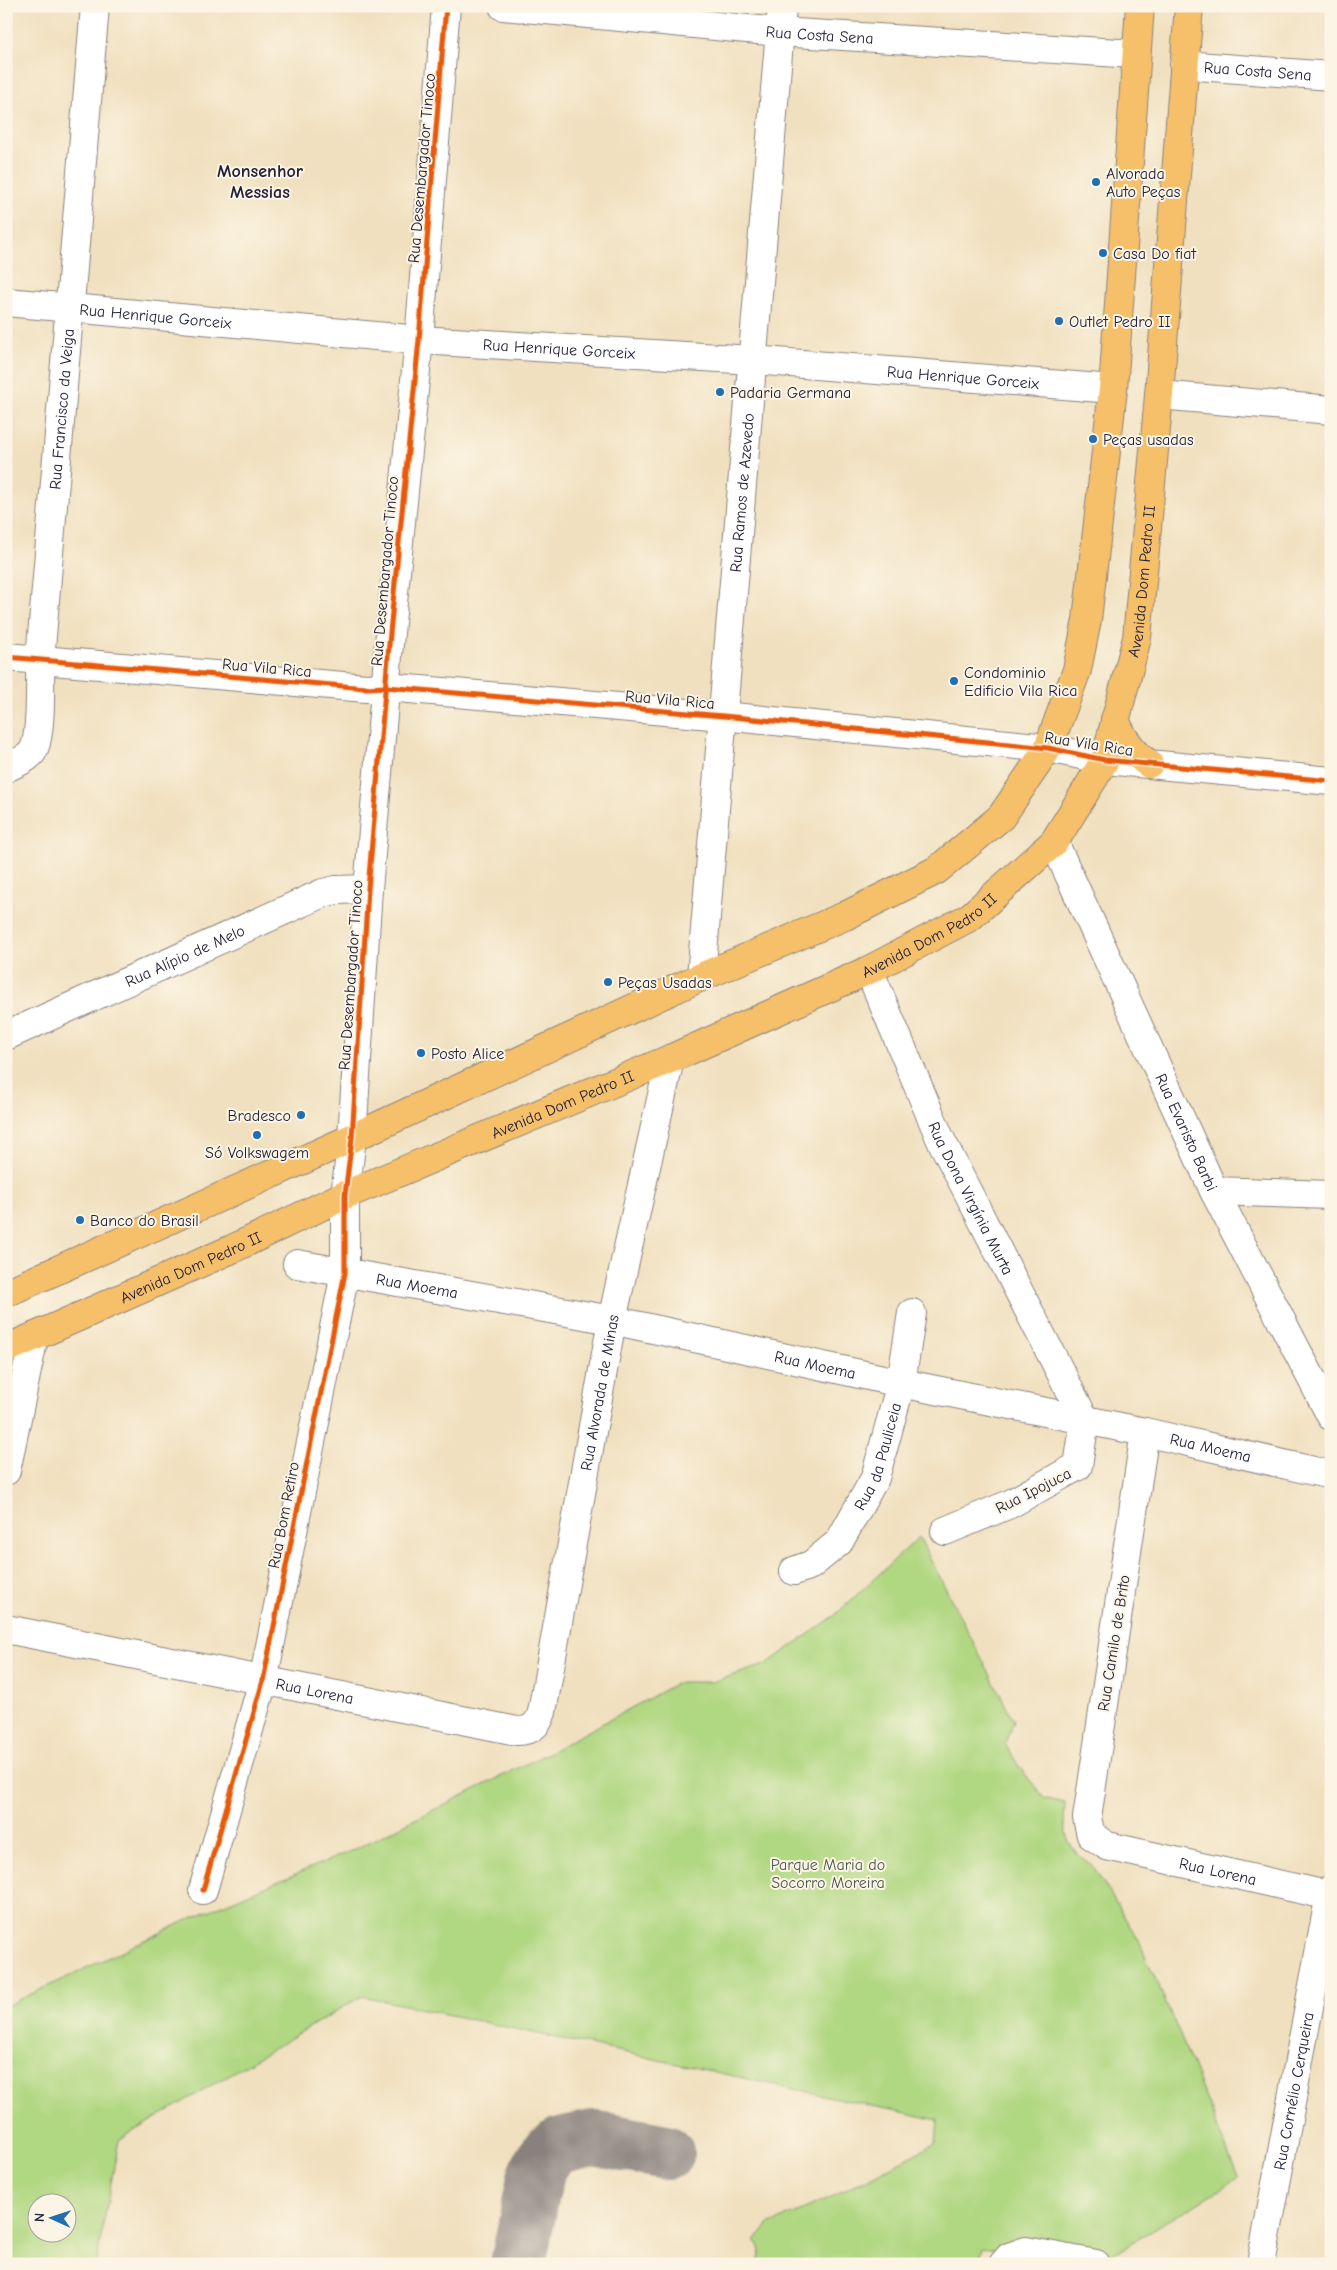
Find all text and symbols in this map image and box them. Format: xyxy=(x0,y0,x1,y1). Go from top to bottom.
street label: Rua Costa Sena xyxy=(765,23,874,48)
street label: Rua Costa Sena xyxy=(1203,59,1312,85)
street label: Rua Desembargador Tinoco xyxy=(405,72,439,264)
district label: Monsenhor Messias xyxy=(217,161,304,203)
place label: Alvorada Auto Peças xyxy=(1106,165,1181,201)
marker: Alvorada Auto Peças xyxy=(1090,176,1102,188)
place label: Casa Do fiat xyxy=(1113,245,1197,263)
marker: Casa Do fiat xyxy=(1097,247,1109,259)
street label: Rua Henrique Gorceix xyxy=(79,301,232,333)
place label: Outlet Pedro II xyxy=(1069,313,1171,331)
marker: Outlet Pedro II xyxy=(1053,315,1065,327)
street label: Rua Francisco da Veiga xyxy=(46,328,78,490)
street label: Rua Henrique Gorceix xyxy=(482,336,636,363)
street label: Rua Henrique Gorceix xyxy=(886,363,1040,393)
place label: Padaria Germana xyxy=(730,384,851,402)
marker: Padaria Germana xyxy=(714,386,726,398)
street label: Rua Ramos de Azevedo xyxy=(727,412,758,573)
place label: Peças usadas xyxy=(1103,431,1194,449)
marker: Peças usadas xyxy=(1087,433,1099,445)
street label: Rua Desembargador Tinoco xyxy=(368,475,402,667)
street label: Avenida Dom Pedro II xyxy=(1124,504,1159,659)
street label: Rua Vila Rica xyxy=(221,655,312,681)
place label: Condominio Edificio Vila Rica xyxy=(964,664,1077,700)
marker: Condominio Edificio Vila Rica xyxy=(948,675,960,687)
street label: Rua Vila Rica xyxy=(624,687,715,713)
street label: Rua Vila Rica xyxy=(1043,728,1135,760)
street label: Rua Desembargador Tinoco xyxy=(335,879,367,1071)
street label: Avenida Dom Pedro II xyxy=(859,890,1000,982)
street label: Rua Alípio de Melo xyxy=(123,922,248,991)
place label: Peças Usadas xyxy=(618,974,712,992)
marker: Peças Usadas xyxy=(602,976,614,988)
place label: Posto Alice xyxy=(431,1045,504,1063)
marker: Posto Alice xyxy=(415,1047,427,1059)
street label: Avenida Dom Pedro II xyxy=(489,1067,637,1143)
street label: Rua Evaristo Barbi xyxy=(1151,1071,1221,1194)
place label: Bradesco xyxy=(227,1107,291,1125)
marker: Bradesco xyxy=(295,1109,307,1121)
street label: Rua Dona Virgínia Murta xyxy=(924,1119,1017,1278)
marker: Só Volkswagem xyxy=(251,1129,263,1141)
place label: Só Volkswagem xyxy=(205,1144,309,1162)
place label: Banco do Brasil xyxy=(90,1212,199,1230)
marker: Banco do Brasil xyxy=(74,1214,86,1226)
street label: Avenida Dom Pedro II xyxy=(118,1228,264,1307)
street label: Rua Moema xyxy=(375,1270,459,1302)
street label: Rua Alvorada de Minas xyxy=(577,1313,623,1472)
street label: Rua Moema xyxy=(773,1348,857,1383)
street label: Rua da Pauliceia xyxy=(851,1401,905,1514)
street label: Rua Moema xyxy=(1168,1430,1253,1466)
street label: Rua Bom Retiro xyxy=(265,1460,303,1570)
street label: Rua Ipojuca xyxy=(993,1464,1074,1518)
street label: Rua Camilo de Brito xyxy=(1094,1574,1134,1713)
street label: Rua Lorena xyxy=(274,1675,355,1708)
street label: Rua Lorena xyxy=(1177,1854,1258,1889)
park label: Parque Maria do Socorro Moreira xyxy=(771,1856,885,1892)
street label: Rua Cornélio Cerqueira xyxy=(1271,2011,1318,2172)
north arrow xyxy=(28,2192,78,2242)
text: N xyxy=(31,2212,48,2222)

